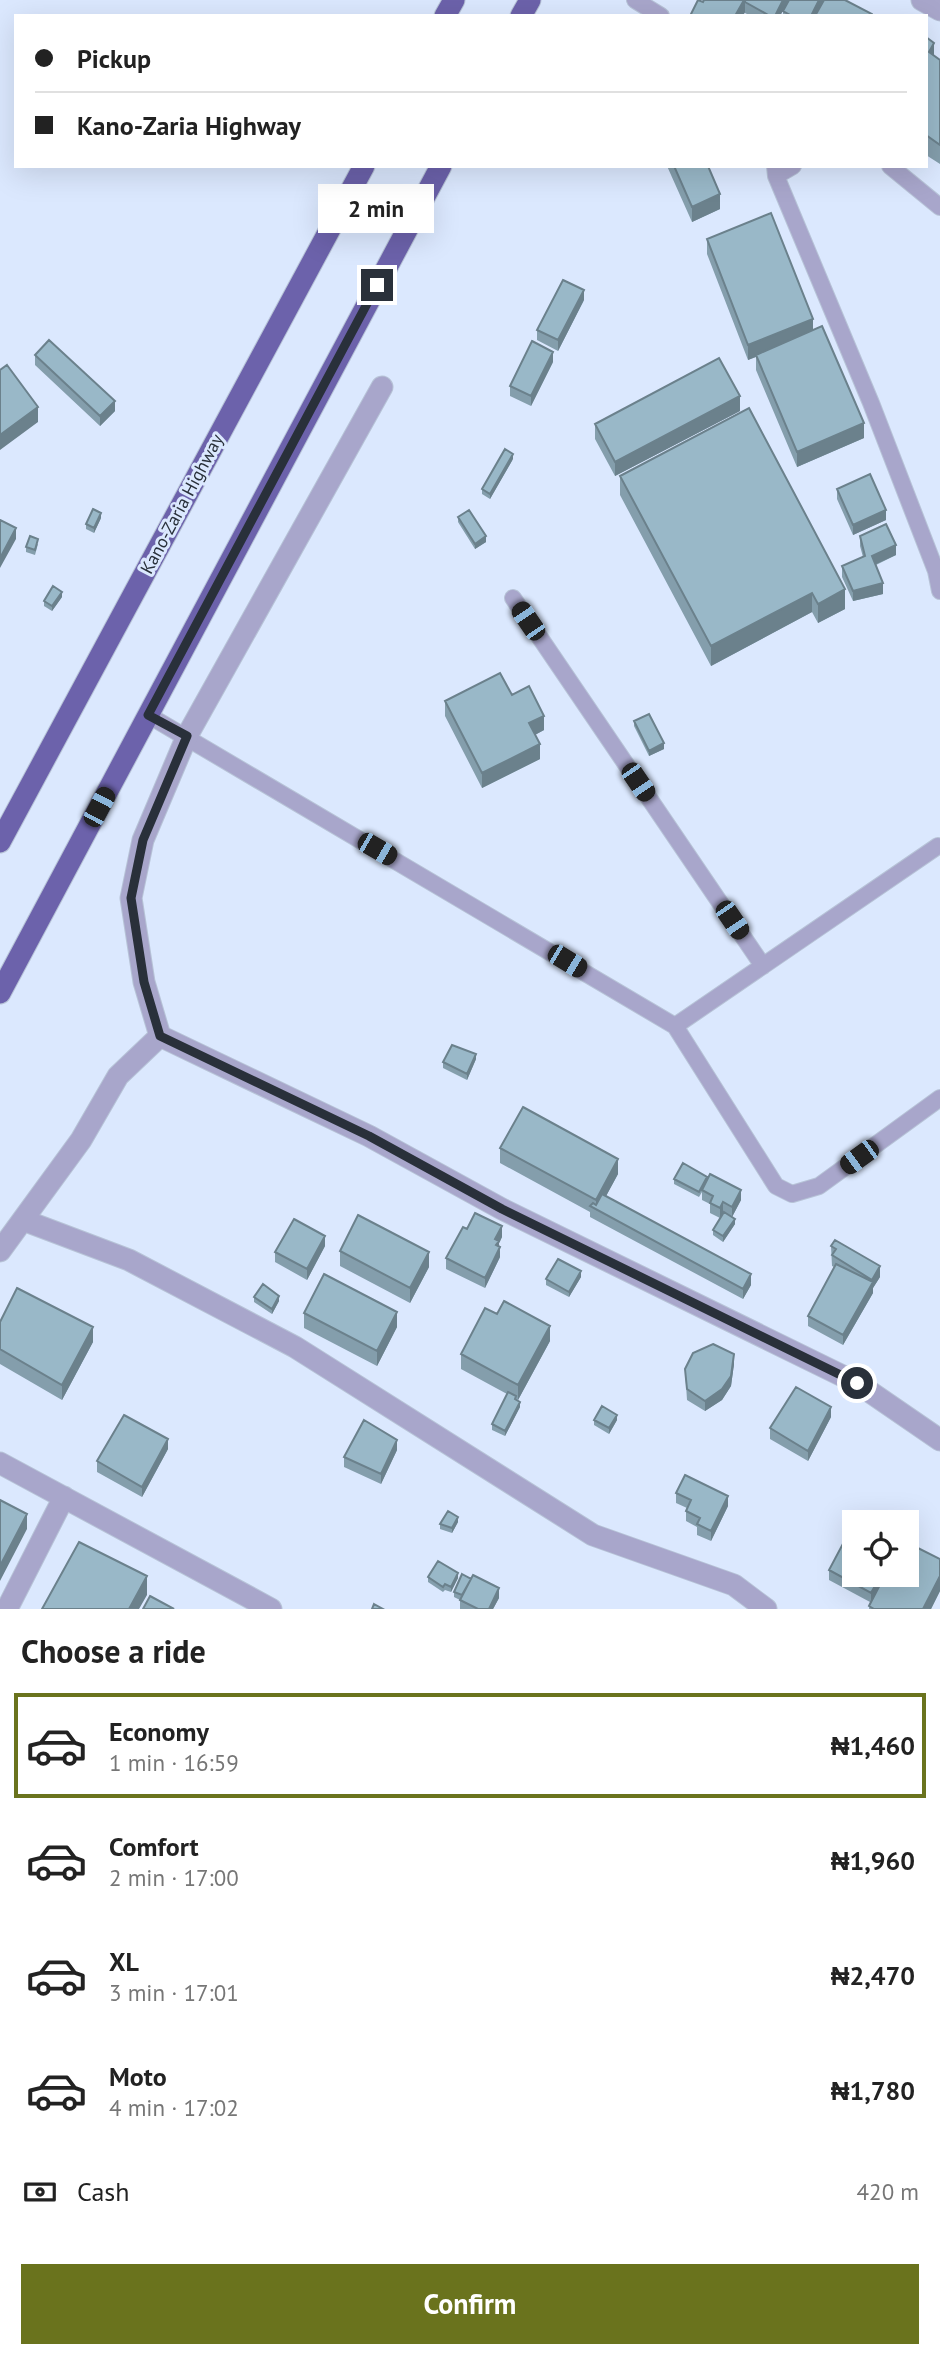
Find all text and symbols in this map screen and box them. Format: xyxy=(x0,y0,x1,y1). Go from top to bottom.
text: Pickup xyxy=(77,42,151,75)
text: Kano-Zaria Highway xyxy=(77,109,301,142)
callout: 2 min xyxy=(319,184,435,232)
text: 2 min xyxy=(348,194,404,223)
route end xyxy=(361,269,393,301)
street label: Kano-Zaria Highway xyxy=(135,429,228,578)
car xyxy=(508,598,549,644)
car xyxy=(618,759,659,805)
car xyxy=(80,784,119,830)
car xyxy=(354,829,401,869)
car xyxy=(712,897,753,943)
car xyxy=(544,941,591,981)
car xyxy=(836,1136,883,1178)
route start xyxy=(841,1367,873,1399)
map controls xyxy=(842,1510,919,1587)
button: locate xyxy=(842,1510,919,1587)
text: Choose a ride xyxy=(21,1630,206,1672)
icon: car xyxy=(25,1714,88,1777)
text: Economy xyxy=(109,1715,209,1748)
text: ₦1,460 xyxy=(831,1729,915,1762)
text: 1 min · 16:59 xyxy=(109,1748,239,1777)
icon: car xyxy=(25,1829,88,1892)
text: Comfort xyxy=(109,1830,199,1863)
text: ₦1,960 xyxy=(831,1844,915,1877)
text: 2 min · 17:00 xyxy=(109,1863,239,1892)
icon: car xyxy=(25,1944,88,2007)
text: XL xyxy=(109,1945,139,1978)
text: ₦2,470 xyxy=(831,1959,915,1992)
text: 3 min · 17:01 xyxy=(109,1978,239,2007)
icon: car xyxy=(25,2059,88,2122)
text: Moto xyxy=(109,2060,167,2093)
text: ₦1,780 xyxy=(831,2074,915,2107)
text: 4 min · 17:02 xyxy=(109,2093,239,2122)
icon: cash xyxy=(21,2173,59,2211)
text: Cash xyxy=(77,2175,129,2208)
text: 420 m xyxy=(857,2177,919,2206)
button: Confirm xyxy=(21,2264,919,2344)

